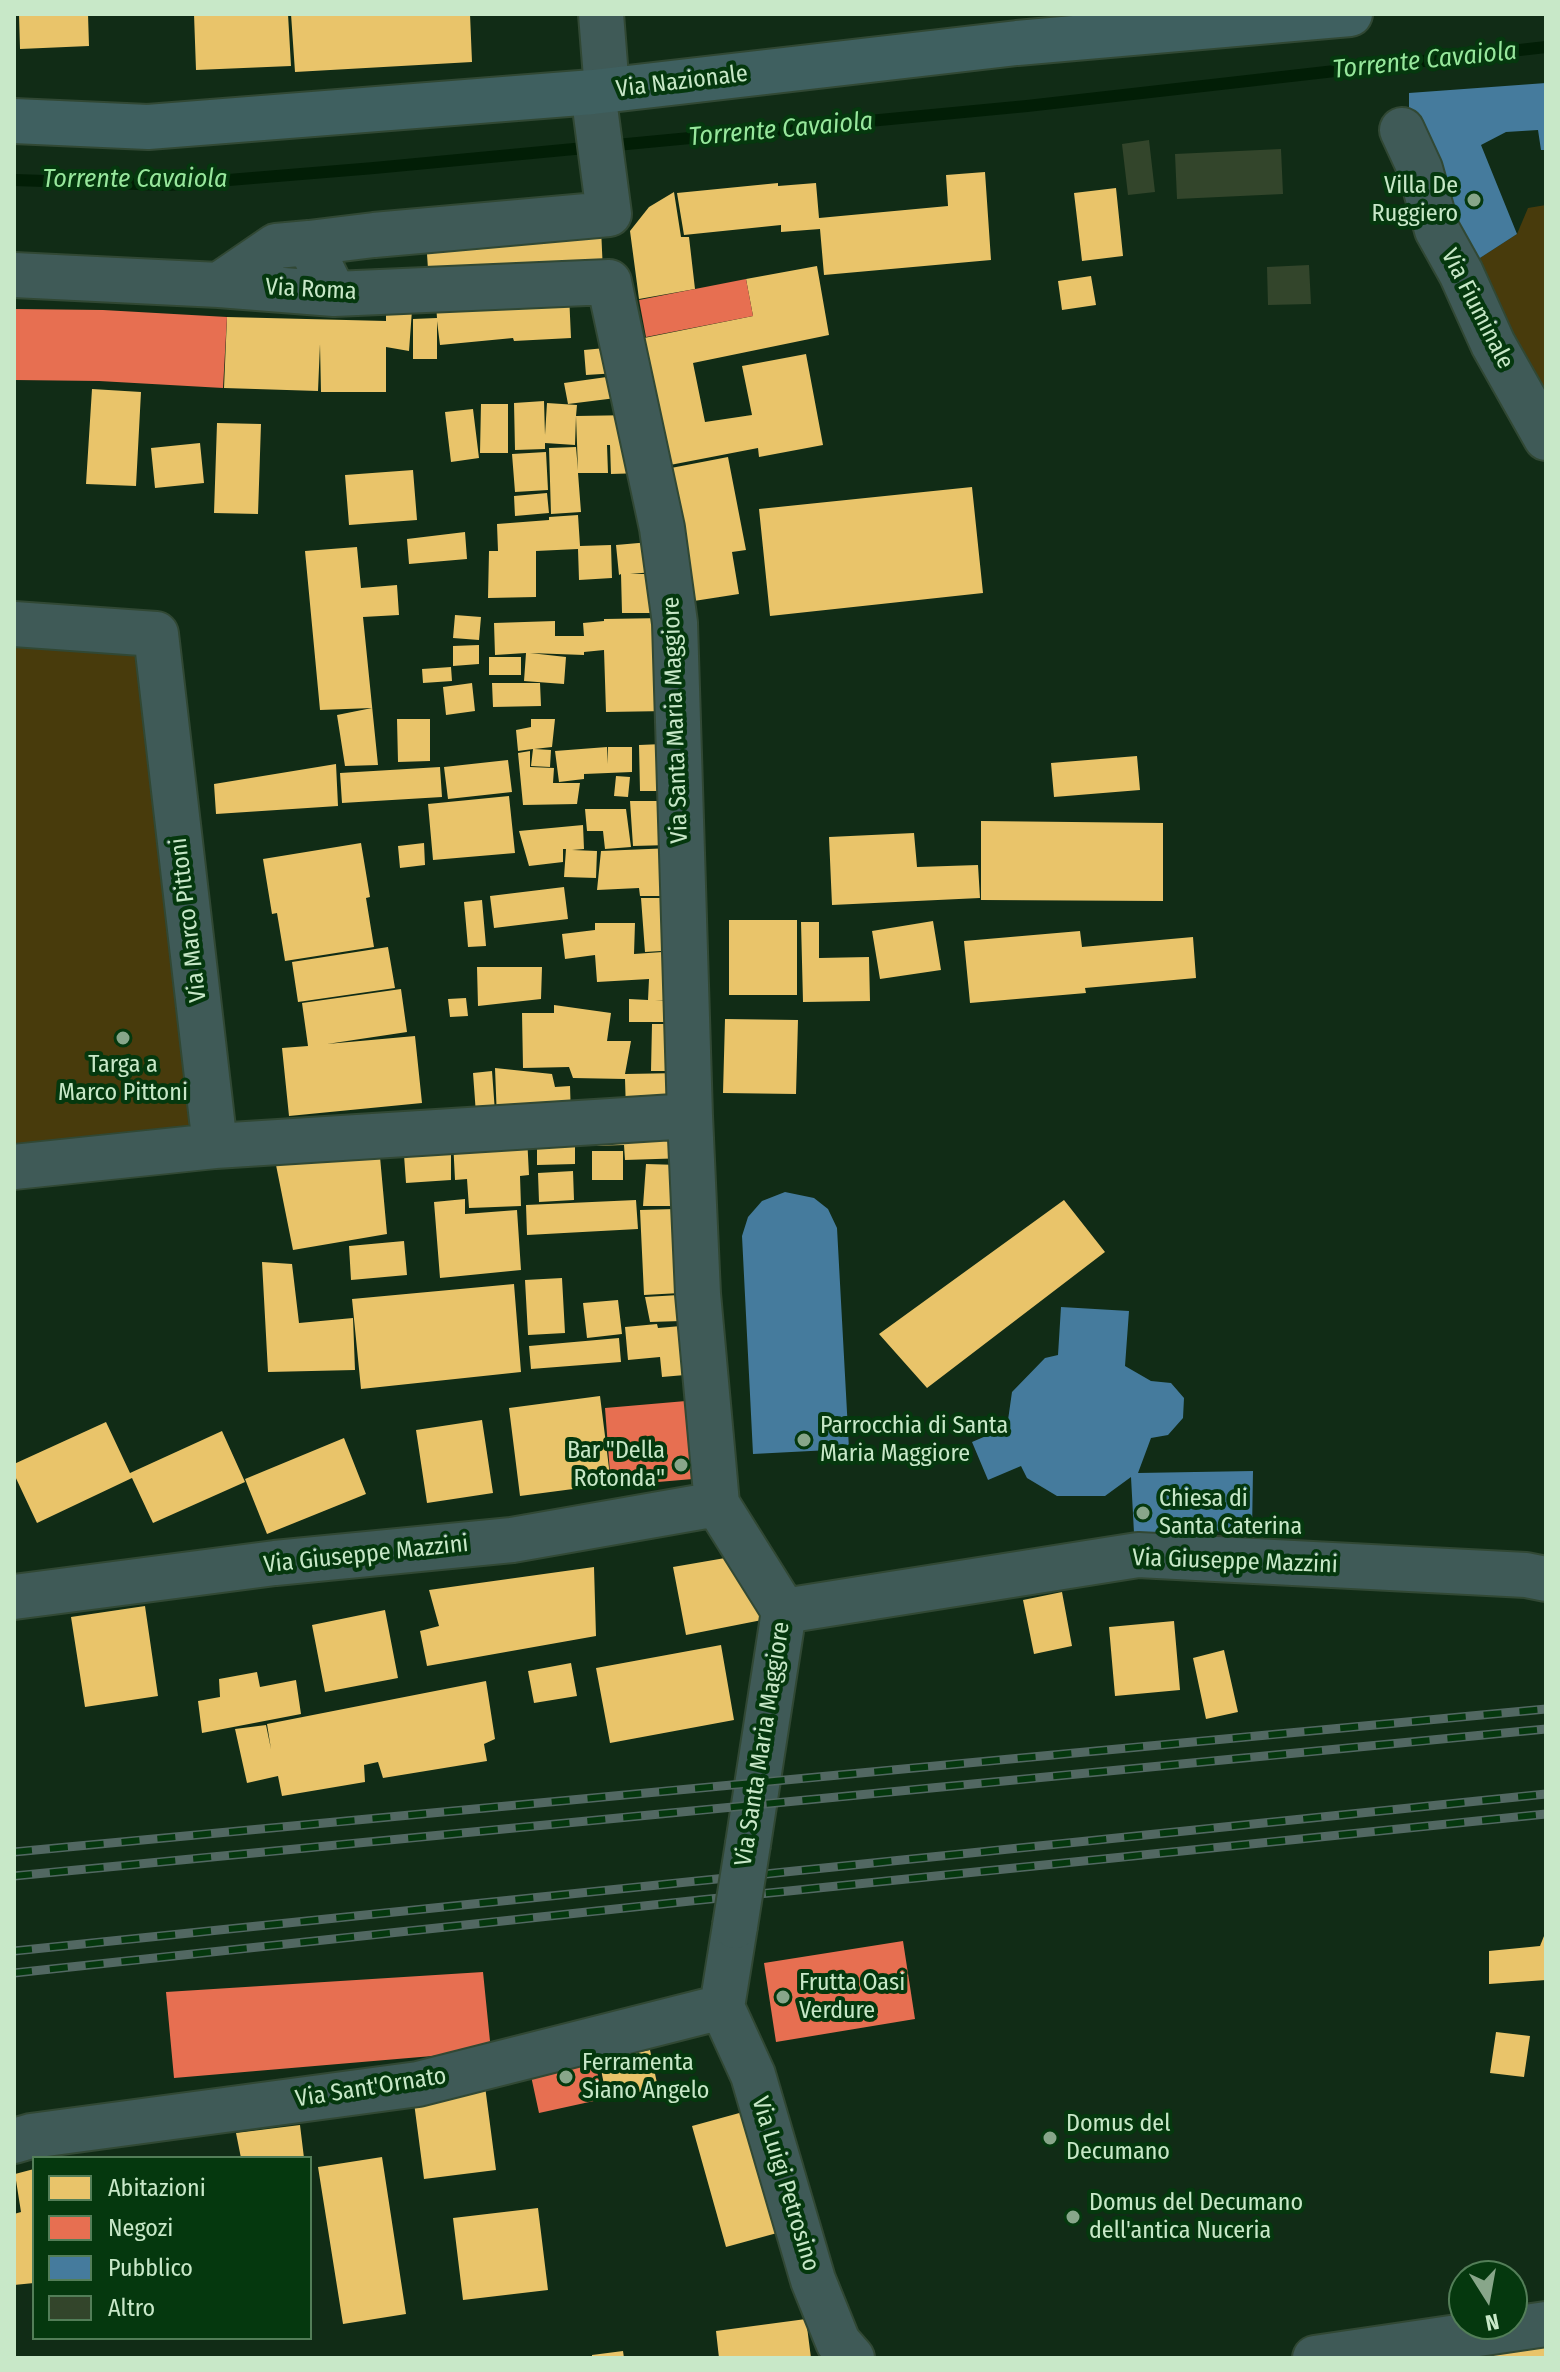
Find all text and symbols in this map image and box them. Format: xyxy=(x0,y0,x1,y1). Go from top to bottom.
water label: Torrente Cavaiola xyxy=(1331,36,1519,86)
street label: Via Nazionale xyxy=(615,60,749,104)
water label: Torrente Cavaiola xyxy=(688,106,874,154)
water label: Torrente Cavaiola xyxy=(43,164,227,196)
place label: Villa De Ruggiero xyxy=(1372,172,1458,228)
marker: Villa De Ruggiero xyxy=(1465,191,1483,209)
street label: Via Fiuminale xyxy=(1434,244,1520,374)
street label: Via Roma xyxy=(265,273,357,307)
street label: Via Santa Maria Maggiore xyxy=(657,596,695,844)
street label: Via Marco Pittoni xyxy=(165,836,213,1004)
marker: Targa a Marco Pittoni xyxy=(114,1029,132,1047)
place label: Targa a Marco Pittoni xyxy=(58,1051,188,1107)
place label: Parrocchia di Santa Maria Maggiore xyxy=(820,1412,1008,1468)
marker: Parrocchia di Santa Maria Maggiore xyxy=(795,1431,813,1449)
place label: Bar "Della Rotonda" xyxy=(567,1437,665,1493)
marker: Bar "Della Rotonda" xyxy=(672,1456,690,1474)
place label: Chiesa di Santa Caterina xyxy=(1159,1485,1302,1541)
marker: Chiesa di Santa Caterina xyxy=(1134,1504,1152,1522)
street label: Via Giuseppe Mazzini xyxy=(262,1530,470,1580)
street label: Via Giuseppe Mazzini xyxy=(1132,1544,1338,1580)
street label: Via Santa Maria Maggiore xyxy=(729,1620,797,1868)
place label: Frutta Oasi Verdure xyxy=(799,1969,905,2025)
marker: Frutta Oasi Verdure xyxy=(774,1988,792,2006)
place label: Ferramenta Siano Angelo xyxy=(582,2049,709,2105)
street label: Via Sant'Ornato xyxy=(294,2062,448,2114)
marker: Ferramenta Siano Angelo xyxy=(557,2068,575,2086)
street label: Via Luigi Petrosino xyxy=(745,2093,825,2275)
place label: Domus del Decumano xyxy=(1066,2110,1171,2166)
marker: Domus del Decumano xyxy=(1041,2129,1059,2147)
legend xyxy=(32,2156,312,2340)
text: Abitazioni xyxy=(108,2174,206,2202)
place label: Domus del Decumano dell'antica Nuceria xyxy=(1089,2189,1303,2245)
marker: Domus del Decumano dell'antica Nuceria xyxy=(1064,2208,1082,2226)
text: Negozi xyxy=(108,2214,173,2242)
text: Pubblico xyxy=(108,2254,193,2282)
north arrow xyxy=(1448,2260,1528,2340)
text: Altro xyxy=(108,2294,155,2322)
text: N xyxy=(1483,2308,1501,2337)

